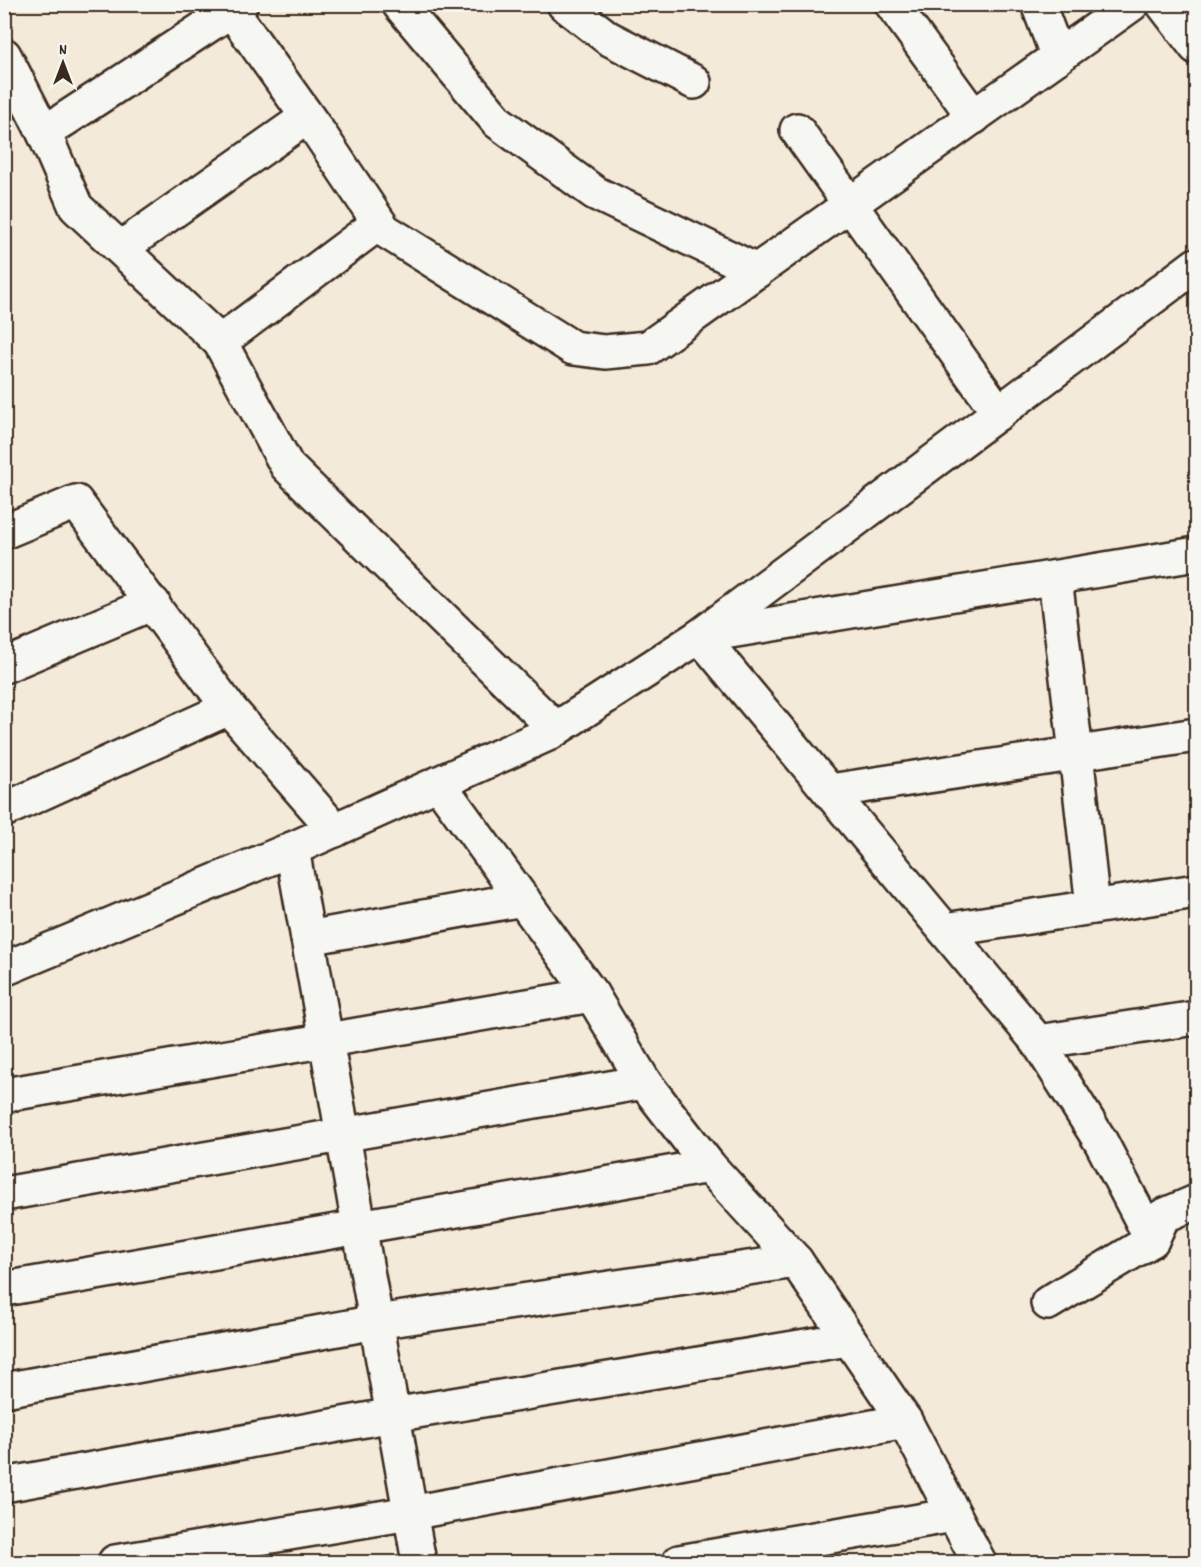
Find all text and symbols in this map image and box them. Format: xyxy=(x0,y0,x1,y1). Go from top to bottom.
north arrow xyxy=(33,33,93,93)
text: N xyxy=(59,39,67,62)

